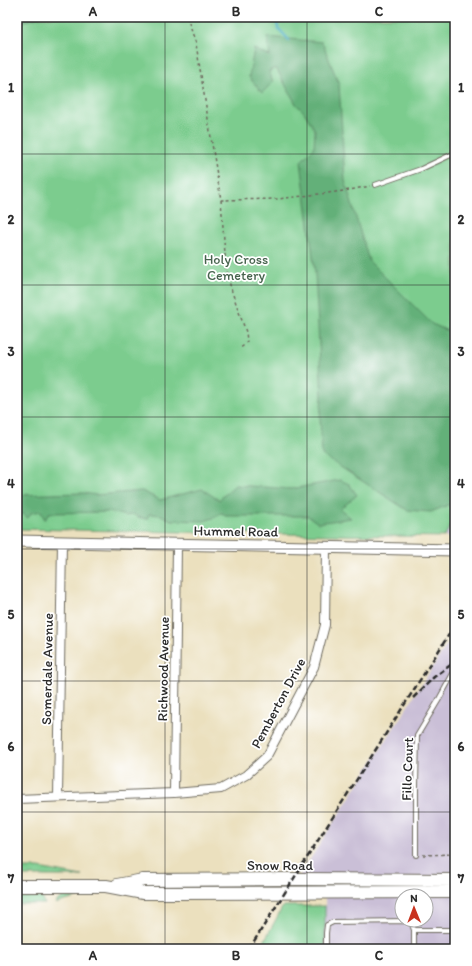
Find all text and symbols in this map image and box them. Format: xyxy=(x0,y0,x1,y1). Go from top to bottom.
text: A xyxy=(88,4,98,19)
text: B xyxy=(232,4,241,19)
text: C xyxy=(375,4,384,19)
text: 1 xyxy=(8,80,14,95)
text: 1 xyxy=(458,80,464,95)
text: 2 xyxy=(8,212,15,227)
text: 2 xyxy=(458,212,465,227)
park label: Holy Cross Cemetery xyxy=(204,251,268,284)
text: 3 xyxy=(7,344,15,359)
text: 3 xyxy=(457,344,465,359)
text: 4 xyxy=(7,476,15,491)
text: 4 xyxy=(457,476,465,491)
street label: Hummel Road xyxy=(193,522,279,541)
text: 5 xyxy=(8,607,15,622)
text: 5 xyxy=(458,607,465,622)
street label: Somerdale Avenue xyxy=(38,613,57,725)
street label: Richwood Avenue xyxy=(154,616,173,722)
street label: Pemberton Drive xyxy=(247,655,310,751)
street label: Fillo Court xyxy=(398,737,417,801)
text: 6 xyxy=(8,739,15,754)
text: 6 xyxy=(458,739,465,754)
street label: Snow Road xyxy=(247,857,314,874)
text: 7 xyxy=(7,871,15,886)
text: 7 xyxy=(457,871,465,886)
north arrow xyxy=(394,888,434,928)
text: N xyxy=(410,892,418,905)
text: A xyxy=(88,948,98,963)
text: B xyxy=(232,948,241,963)
text: C xyxy=(375,948,384,963)

